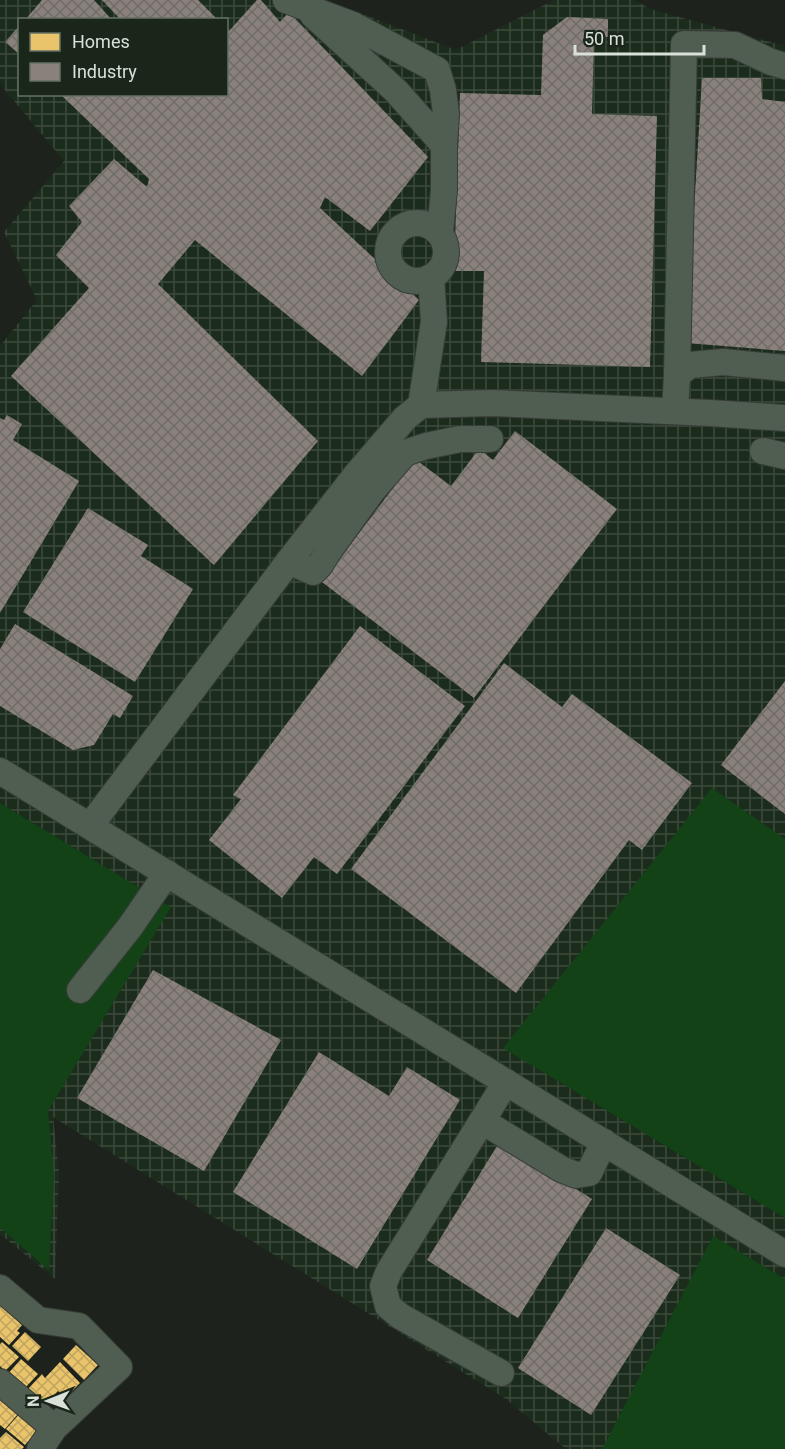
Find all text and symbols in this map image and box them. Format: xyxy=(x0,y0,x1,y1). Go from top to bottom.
legend xyxy=(18,18,228,96)
scale bar xyxy=(575,18,704,56)
text: 50 m xyxy=(584,28,624,49)
text: Homes xyxy=(72,31,130,52)
text: Industry xyxy=(72,61,137,82)
north arrow xyxy=(18,1371,78,1431)
text: N xyxy=(24,1395,43,1407)

